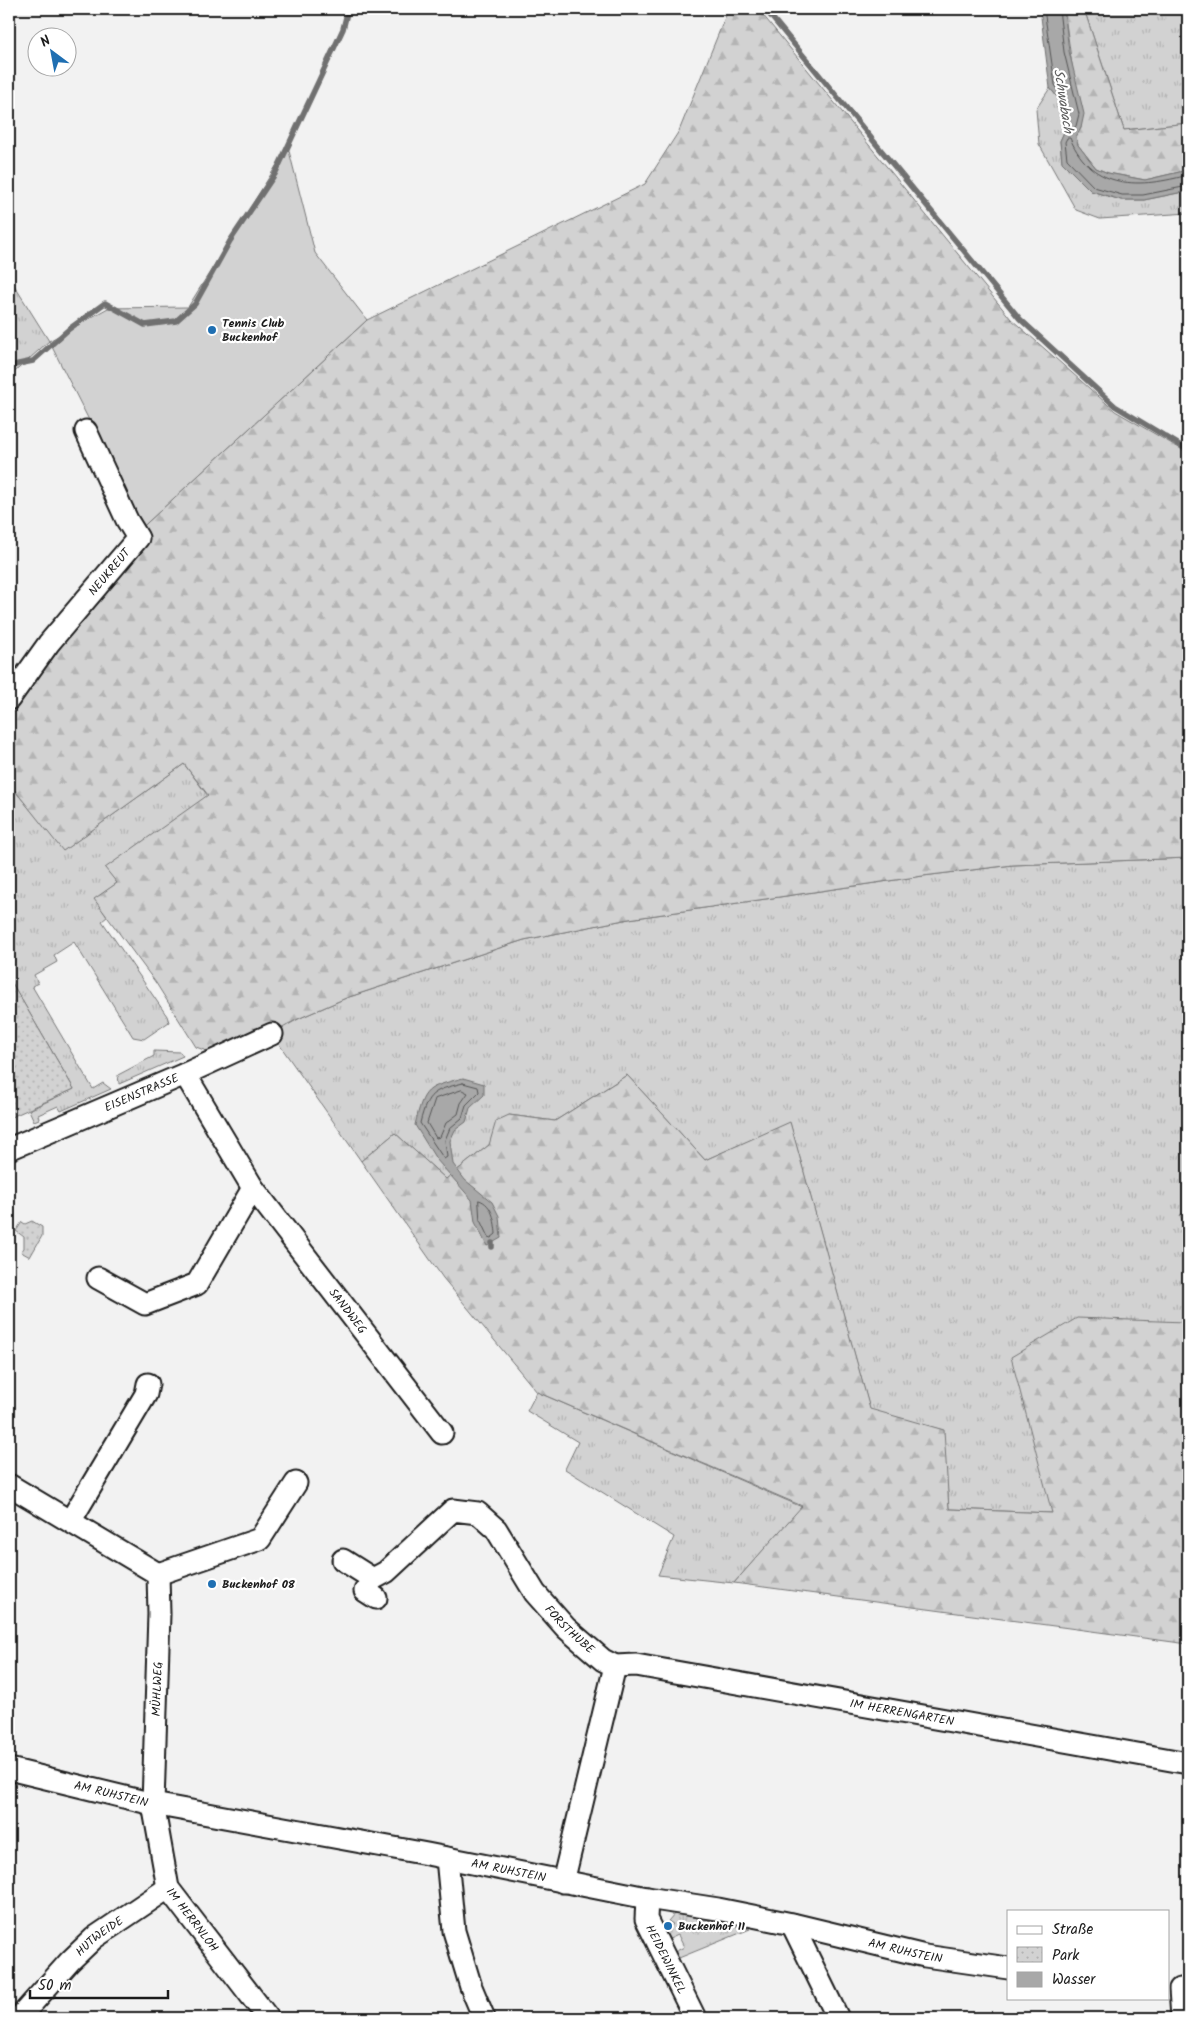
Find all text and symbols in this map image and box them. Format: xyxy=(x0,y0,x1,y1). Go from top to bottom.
north arrow xyxy=(28,28,78,78)
text: N xyxy=(36,30,55,53)
water label: Schwabach xyxy=(1047,67,1079,136)
place label: Tennis Club Buckenhof xyxy=(222,314,284,347)
marker: Tennis Club Buckenhof xyxy=(206,324,218,336)
street label: NEUKREUT xyxy=(84,543,136,600)
street label: EISENSTRASSE xyxy=(102,1068,183,1117)
street label: SANDWEG xyxy=(324,1284,371,1338)
place label: Buckenhof 08 xyxy=(222,1575,296,1594)
marker: Buckenhof 08 xyxy=(206,1578,218,1590)
street label: FORSTHUBE xyxy=(540,1601,599,1659)
street label: MÜHLWEG xyxy=(147,1661,168,1717)
street label: IM HERRENGARTEN xyxy=(848,1694,956,1731)
street label: AM RUHSTEIN xyxy=(72,1776,150,1812)
street label: AM RUHSTEIN xyxy=(470,1854,547,1888)
street label: IM HERRNLOH xyxy=(161,1884,223,1956)
legend xyxy=(1007,1910,1170,2000)
street label: HUTWEIDE xyxy=(71,1911,128,1961)
place label: Buckenhof 11 xyxy=(678,1917,745,1936)
text: Straße xyxy=(1052,1918,1094,1942)
marker: Buckenhof 11 xyxy=(662,1920,674,1932)
street label: HEIDEWINKEL xyxy=(640,1921,691,1998)
street label: AM RUHSTEIN xyxy=(866,1934,944,1968)
text: Park xyxy=(1052,1944,1080,1968)
scale bar xyxy=(30,1967,168,1999)
text: Wasser xyxy=(1052,1968,1096,1992)
text: 50 m xyxy=(38,1974,72,1998)

